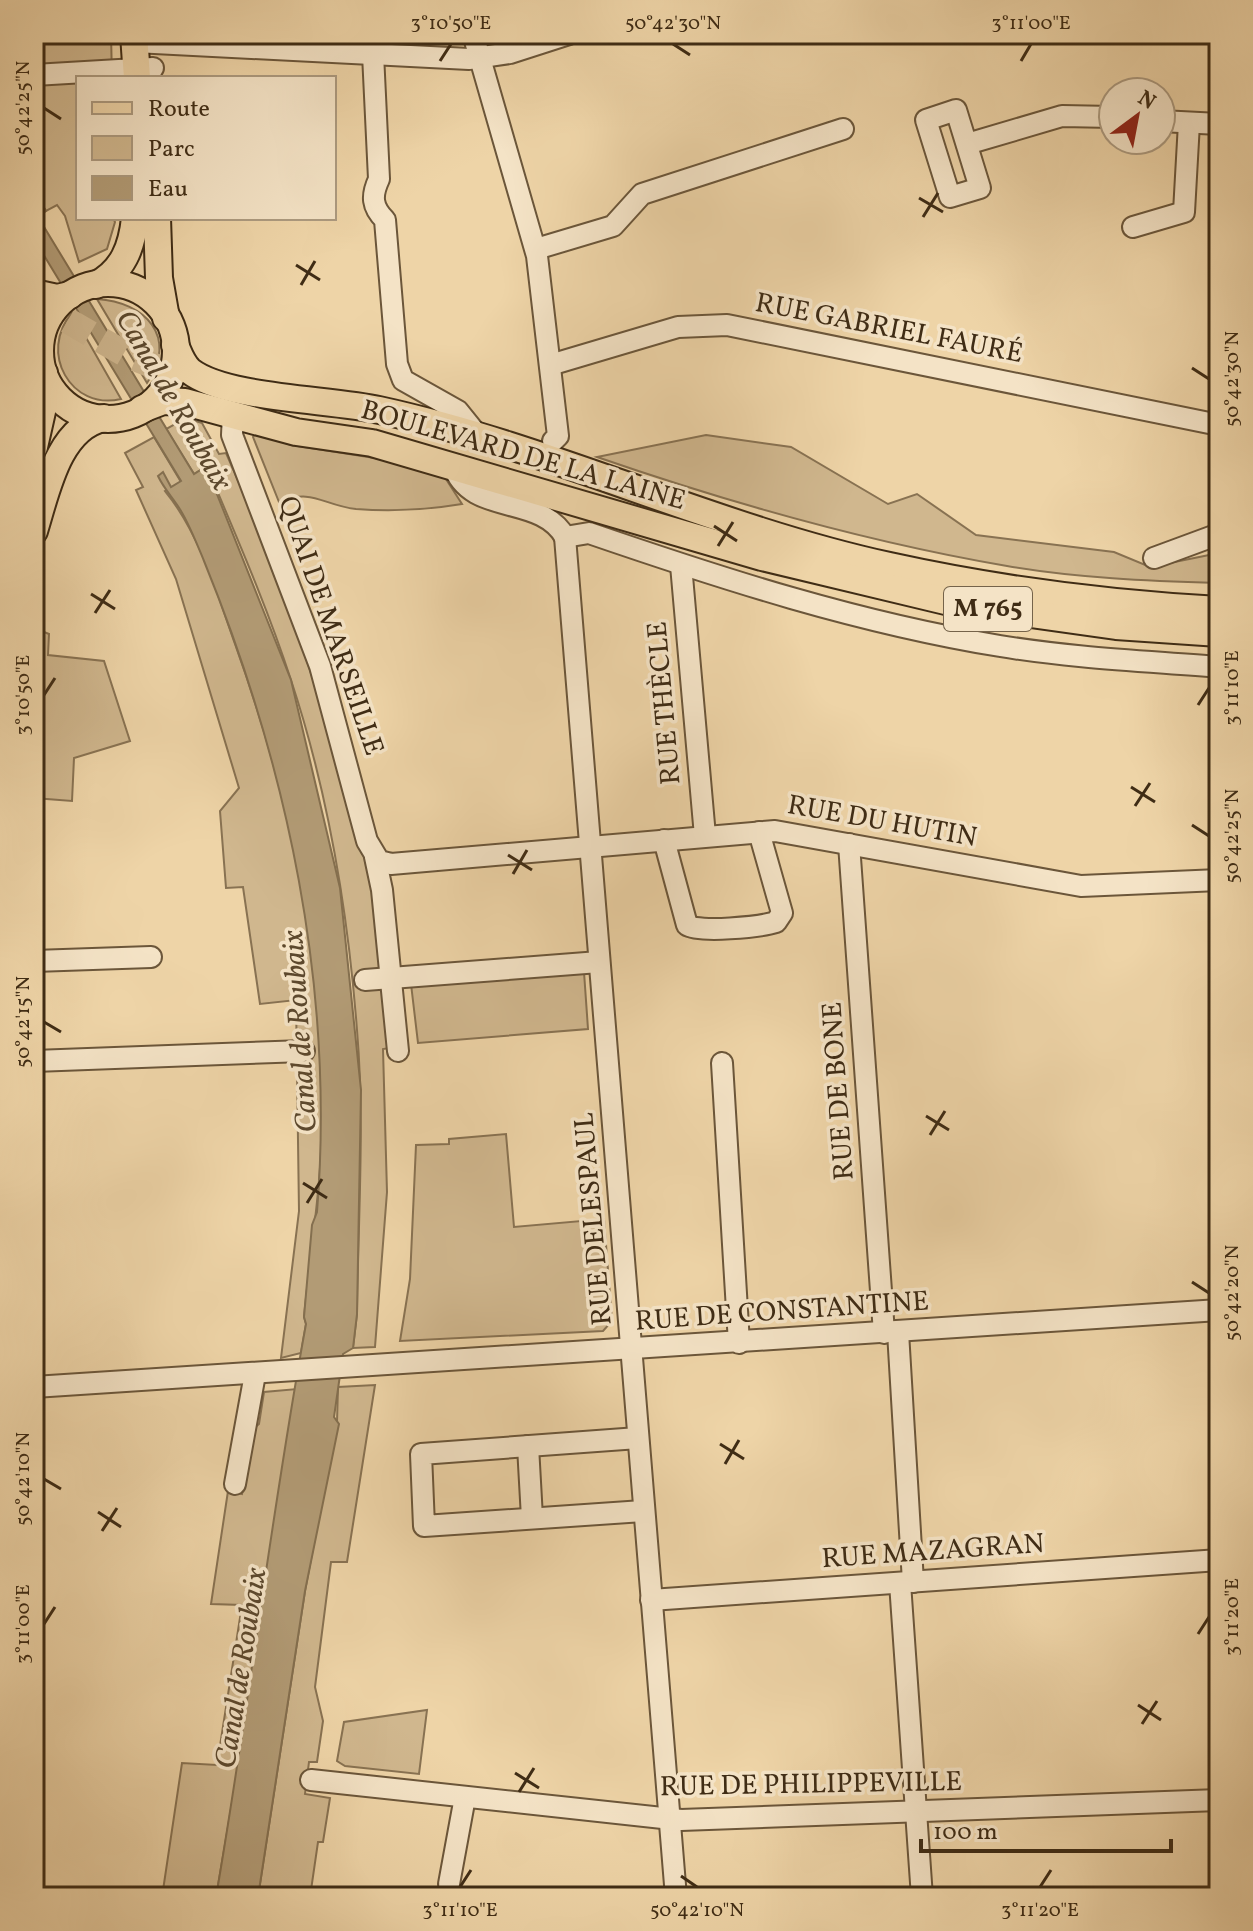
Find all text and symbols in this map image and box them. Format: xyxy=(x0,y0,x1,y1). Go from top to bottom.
text: 3°10'50"E xyxy=(411,10,491,38)
text: 50°42'30"N xyxy=(625,10,721,38)
text: 3°11'00"E xyxy=(991,10,1071,38)
text: 50°42'25"N xyxy=(10,60,38,155)
legend xyxy=(76,76,336,220)
north arrow xyxy=(1097,76,1177,156)
text: N xyxy=(1131,84,1161,119)
text: Route xyxy=(148,93,210,127)
text: Parc xyxy=(148,133,195,167)
text: Eau xyxy=(148,173,188,207)
street label: RUE GABRIEL FAURÉ xyxy=(752,284,1026,374)
water label: Canal de Roubaix xyxy=(104,303,242,499)
text: 50°42'30"N xyxy=(1219,331,1247,427)
street label: BOULEVARD DE LA LAINE xyxy=(356,391,690,521)
street label: QUAI DE MARSEILLE xyxy=(267,491,393,761)
road number: M 765 xyxy=(944,587,1032,631)
street label: RUE THÈCLE xyxy=(638,620,692,786)
text: 3°11'10"E xyxy=(1219,650,1247,726)
text: 3°10'50"E xyxy=(10,655,38,735)
street label: RUE DU HUTIN xyxy=(784,786,980,858)
text: 50°42'25"N xyxy=(1219,788,1247,883)
water label: Canal de Roubaix xyxy=(273,928,329,1134)
text: 50°42'15"N xyxy=(10,976,38,1068)
street label: RUE DE BONE xyxy=(813,1000,865,1182)
street label: RUE DELESPAUL xyxy=(565,1111,623,1327)
text: 50°42'20"N xyxy=(1219,1245,1247,1341)
street label: RUE DE CONSTANTINE xyxy=(634,1282,930,1342)
text: 50°42'10"N xyxy=(10,1432,38,1526)
street label: RUE MAZAGRAN xyxy=(820,1525,1046,1579)
water label: Canal de Roubaix xyxy=(205,1564,279,1772)
text: 3°11'20"E xyxy=(1219,1578,1247,1656)
text: 3°11'00"E xyxy=(10,1584,38,1664)
street label: RUE DE PHILIPPEVILLE xyxy=(660,1763,962,1807)
scale bar xyxy=(921,1803,1171,1853)
text: 100 m xyxy=(933,1816,998,1850)
text: 3°11'10"E xyxy=(422,1897,498,1925)
text: 50°42'10"N xyxy=(650,1897,744,1925)
text: 3°11'20"E xyxy=(1001,1897,1079,1925)

